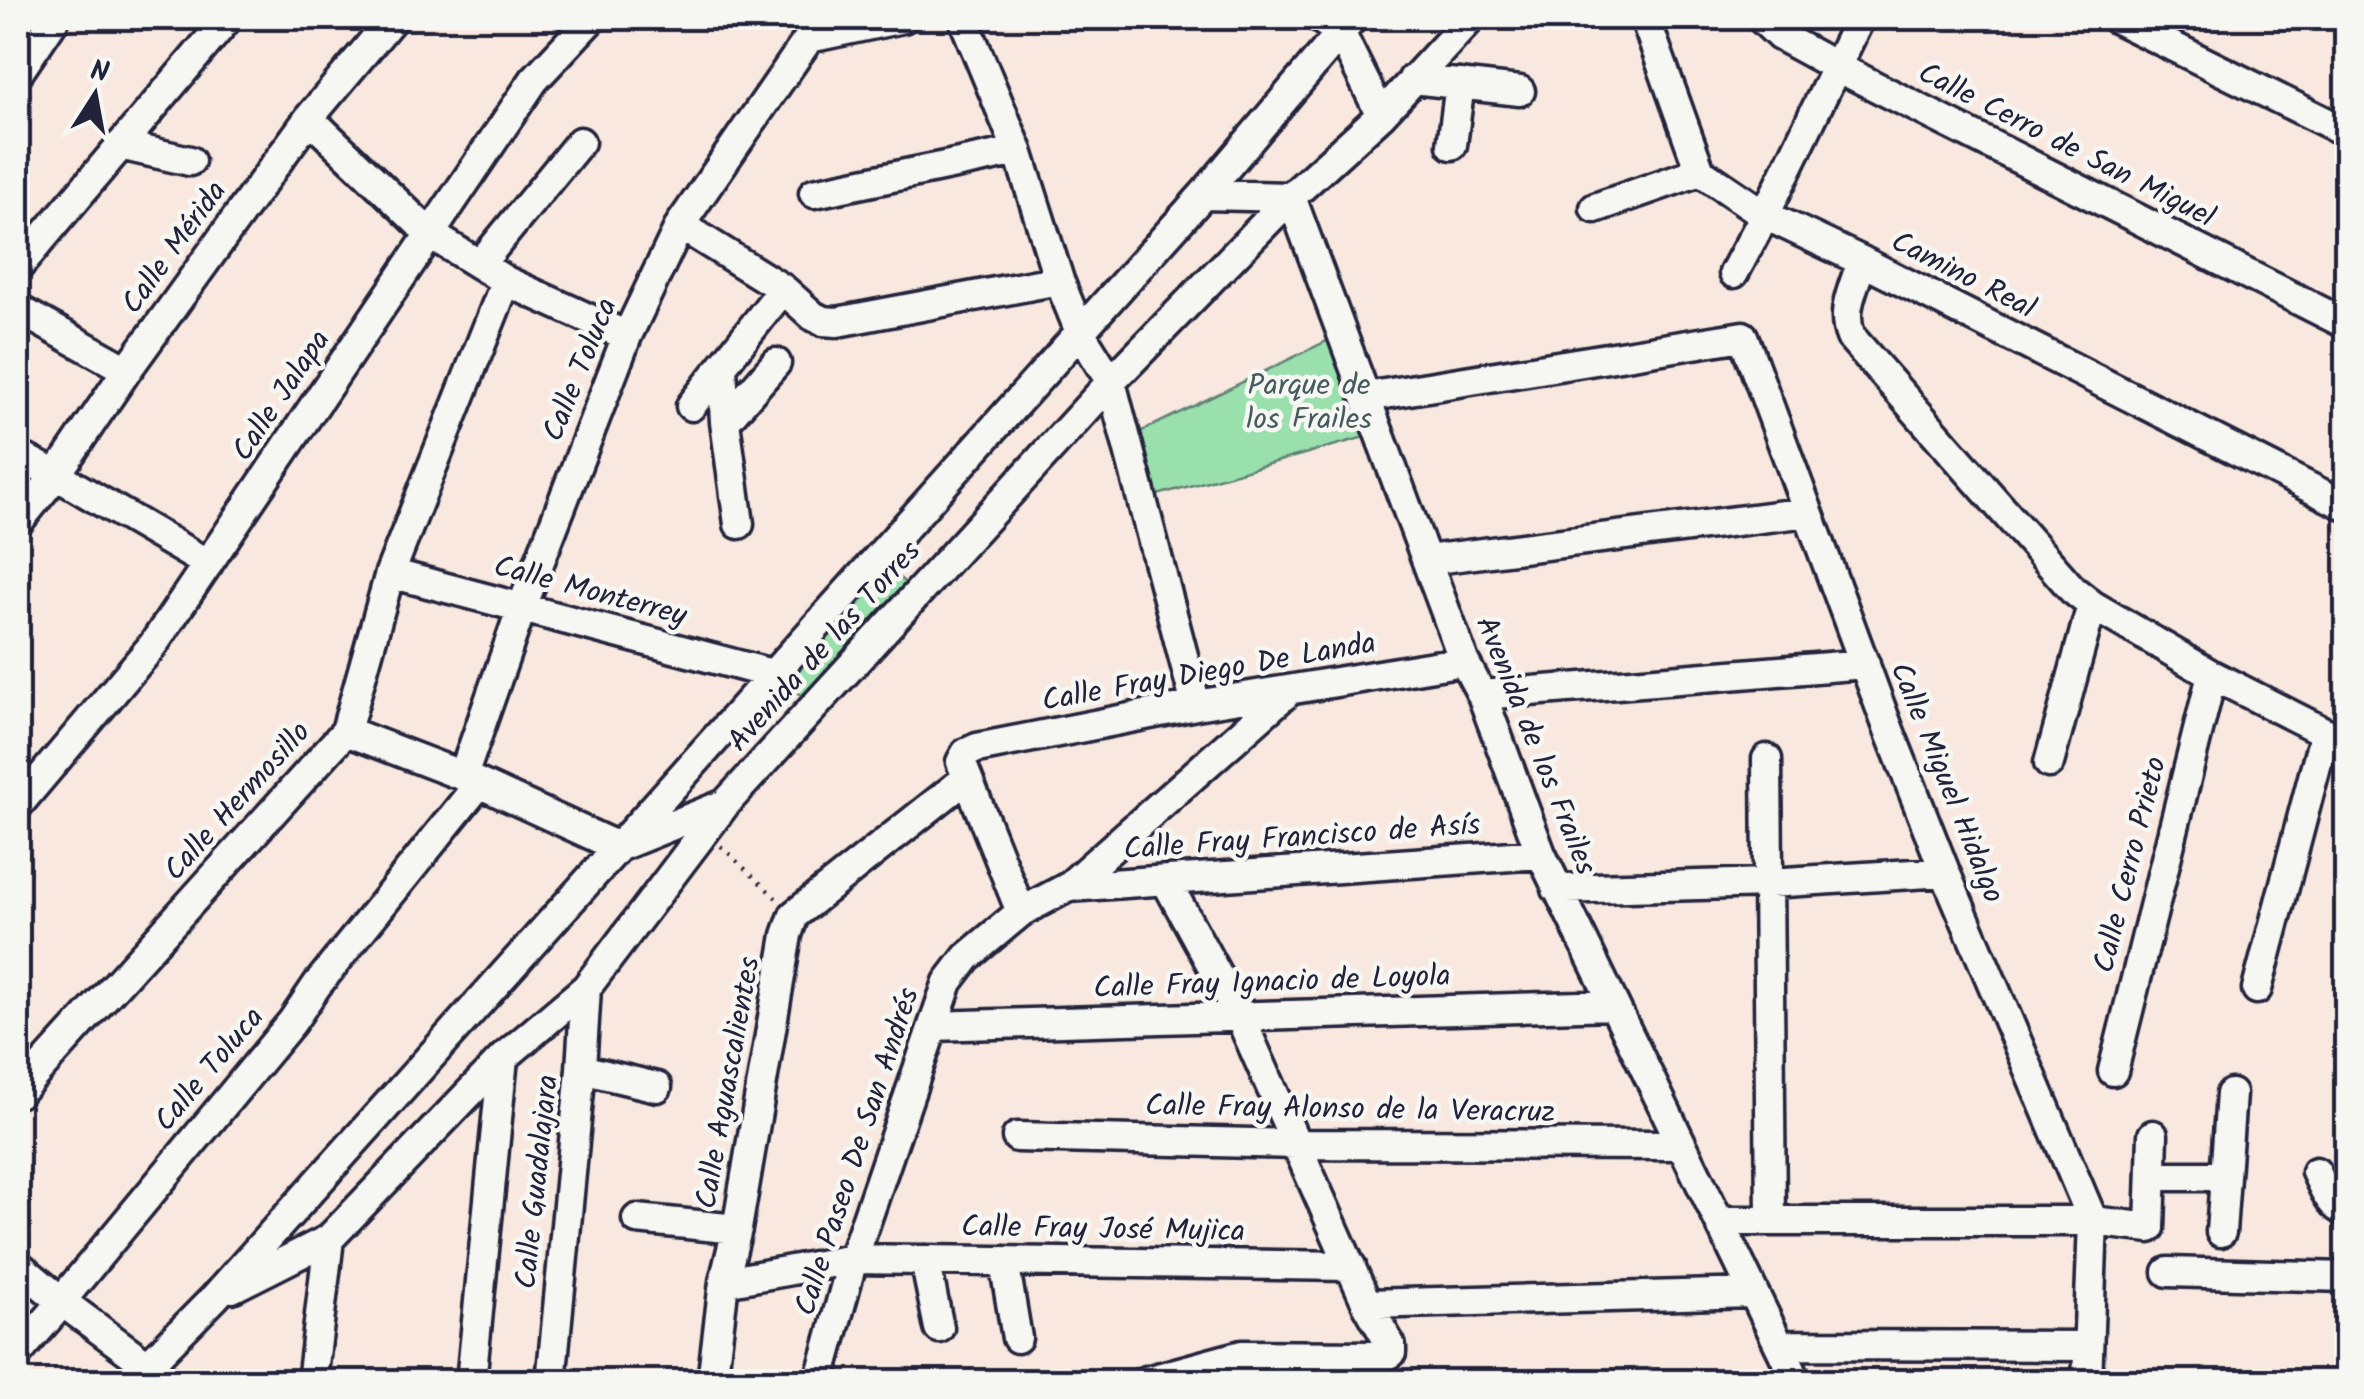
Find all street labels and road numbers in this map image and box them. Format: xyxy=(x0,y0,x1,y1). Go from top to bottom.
street label: Calle Cerro de San Miguel xyxy=(1909,50,2223,242)
street label: Calle Mérida xyxy=(110,171,240,325)
street label: Camino Real xyxy=(1882,219,2044,333)
street label: Calle Toluca xyxy=(530,291,632,449)
street label: Calle Jalapa xyxy=(220,320,344,472)
street label: Avenida de las Torres xyxy=(716,530,934,764)
street label: Calle Monterrey xyxy=(488,543,693,641)
street label: Avenida de los Frailes xyxy=(1461,609,1609,883)
street label: Calle Fray Diego De Landa xyxy=(1038,620,1380,726)
street label: Calle Miguel Hidalgo xyxy=(1876,655,2016,911)
street label: Calle Hermosillo xyxy=(153,711,323,893)
street label: Calle Cerro Prieto xyxy=(2081,752,2181,978)
street label: Calle Fray Francisco de Asís xyxy=(1122,802,1482,874)
street label: Calle Aguascalientes xyxy=(683,953,775,1213)
street label: Calle Fray Ignacio de Loyola xyxy=(1093,953,1451,1013)
street label: Calle Paseo De San Andrés xyxy=(782,982,934,1322)
street label: Calle Toluca xyxy=(143,997,277,1143)
street label: Calle Guadalajara xyxy=(503,1072,573,1292)
street label: Calle Fray Alonso de la Veracruz xyxy=(1145,1082,1555,1138)
street label: Calle Fray José Mujica xyxy=(961,1204,1245,1256)

